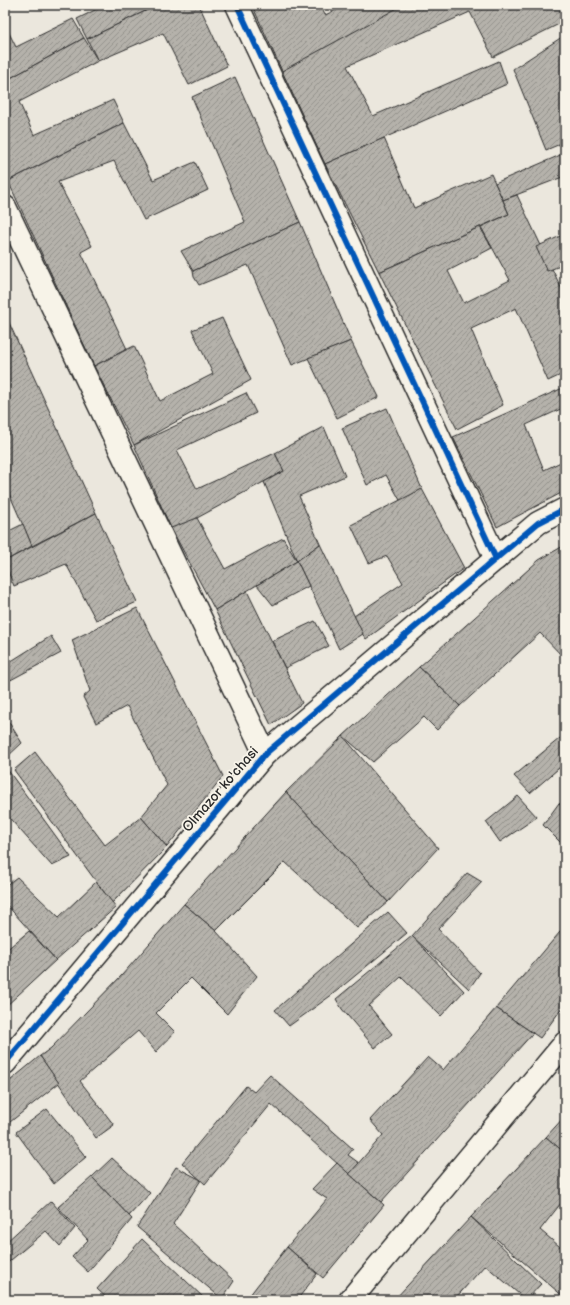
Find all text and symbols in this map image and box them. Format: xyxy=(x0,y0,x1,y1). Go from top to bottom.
street label: Olmazor ko'chasi xyxy=(179,743,262,835)

